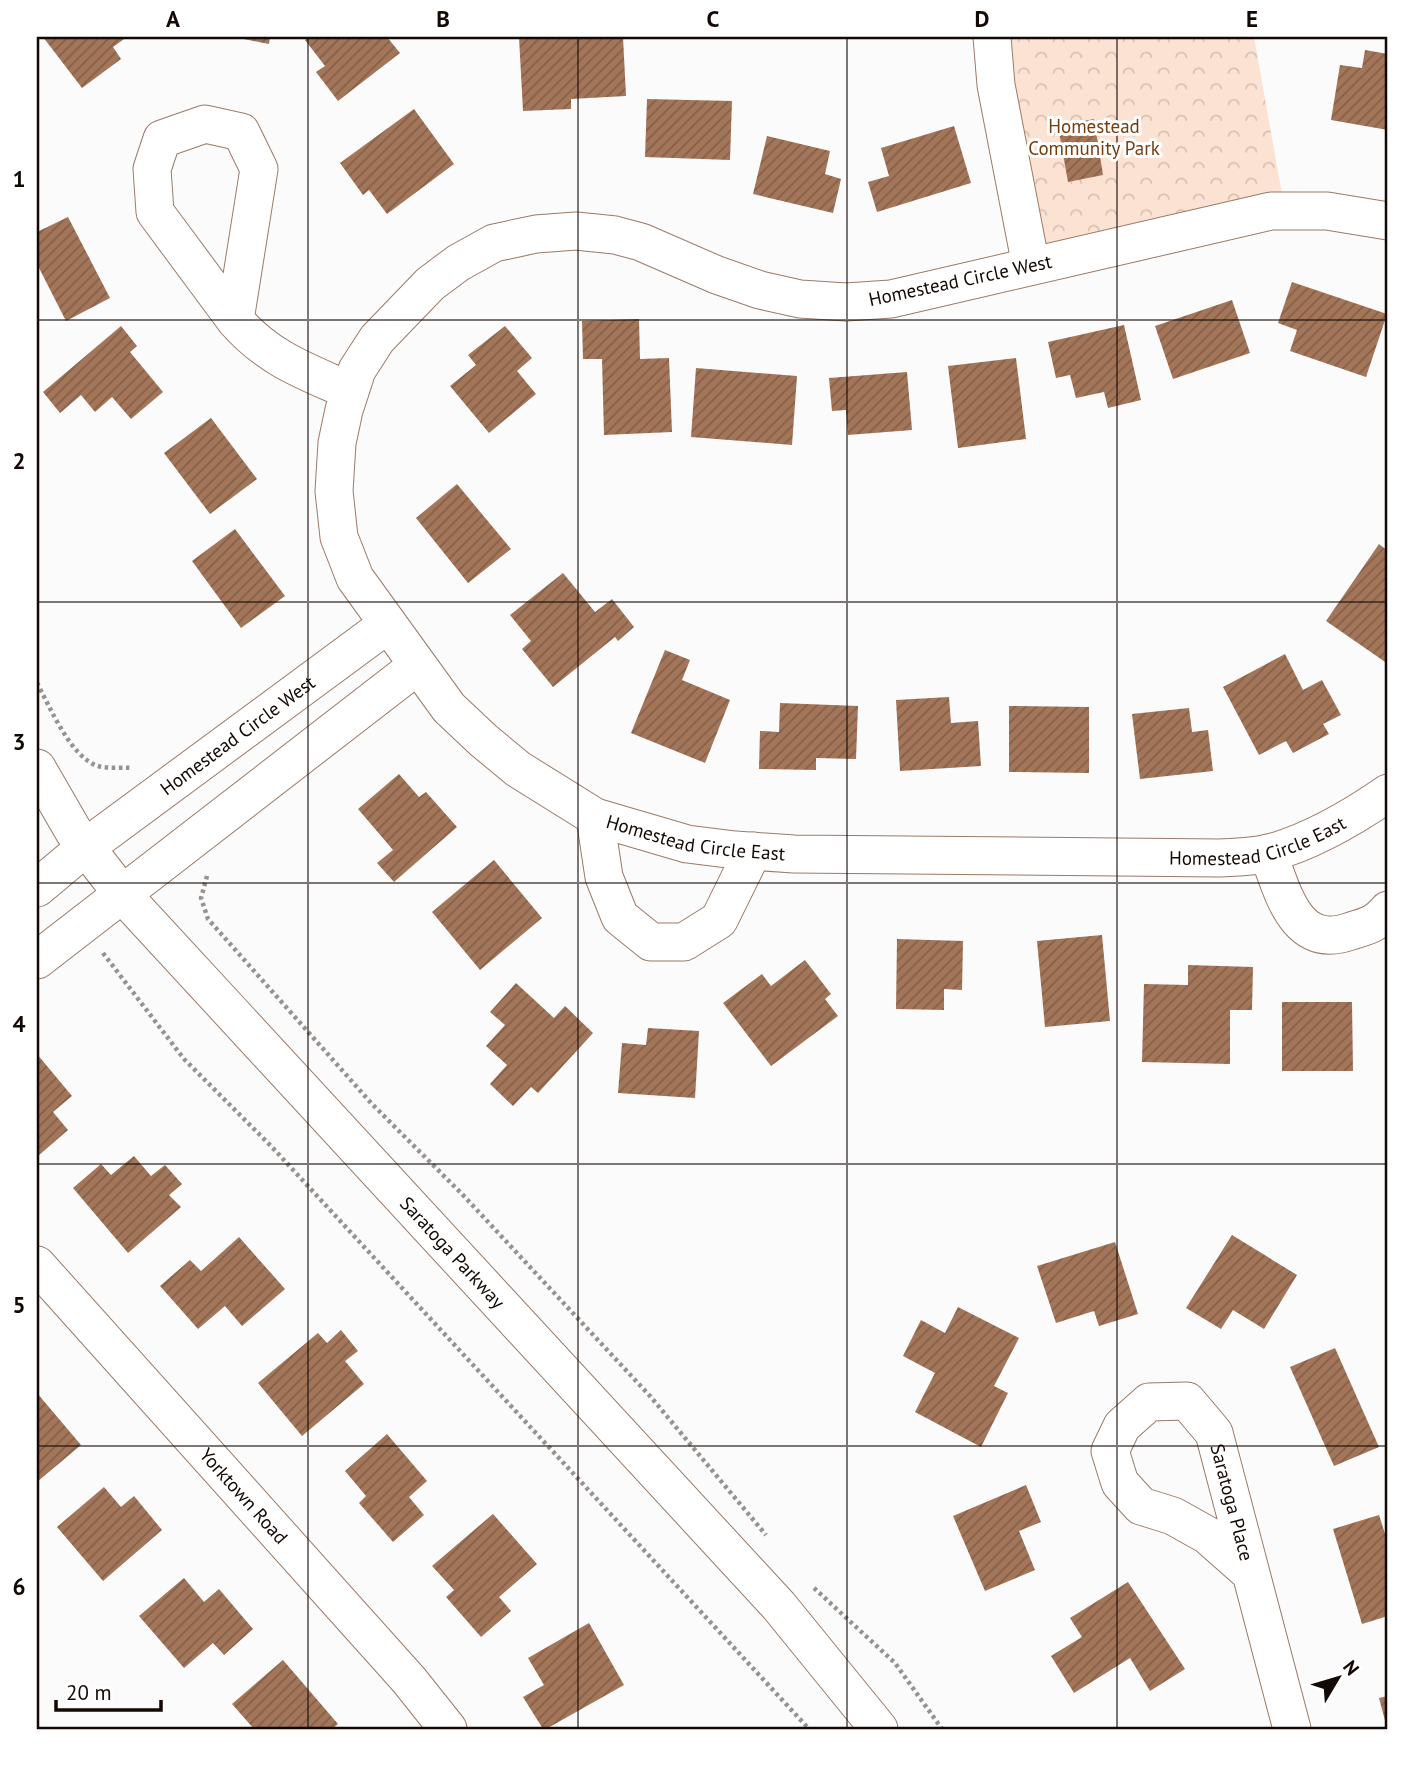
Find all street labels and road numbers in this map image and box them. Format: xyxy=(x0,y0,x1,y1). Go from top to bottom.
street label: Homestead Circle West xyxy=(866,249,1054,311)
street label: Homestead Circle West xyxy=(155,670,320,800)
street label: Homestead Circle East xyxy=(603,809,786,865)
street label: Homestead Circle East xyxy=(1169,810,1350,870)
street label: Saratoga Parkway xyxy=(395,1191,510,1313)
street label: Saratoga Place xyxy=(1205,1441,1259,1563)
street label: Yorktown Road xyxy=(195,1443,293,1549)

